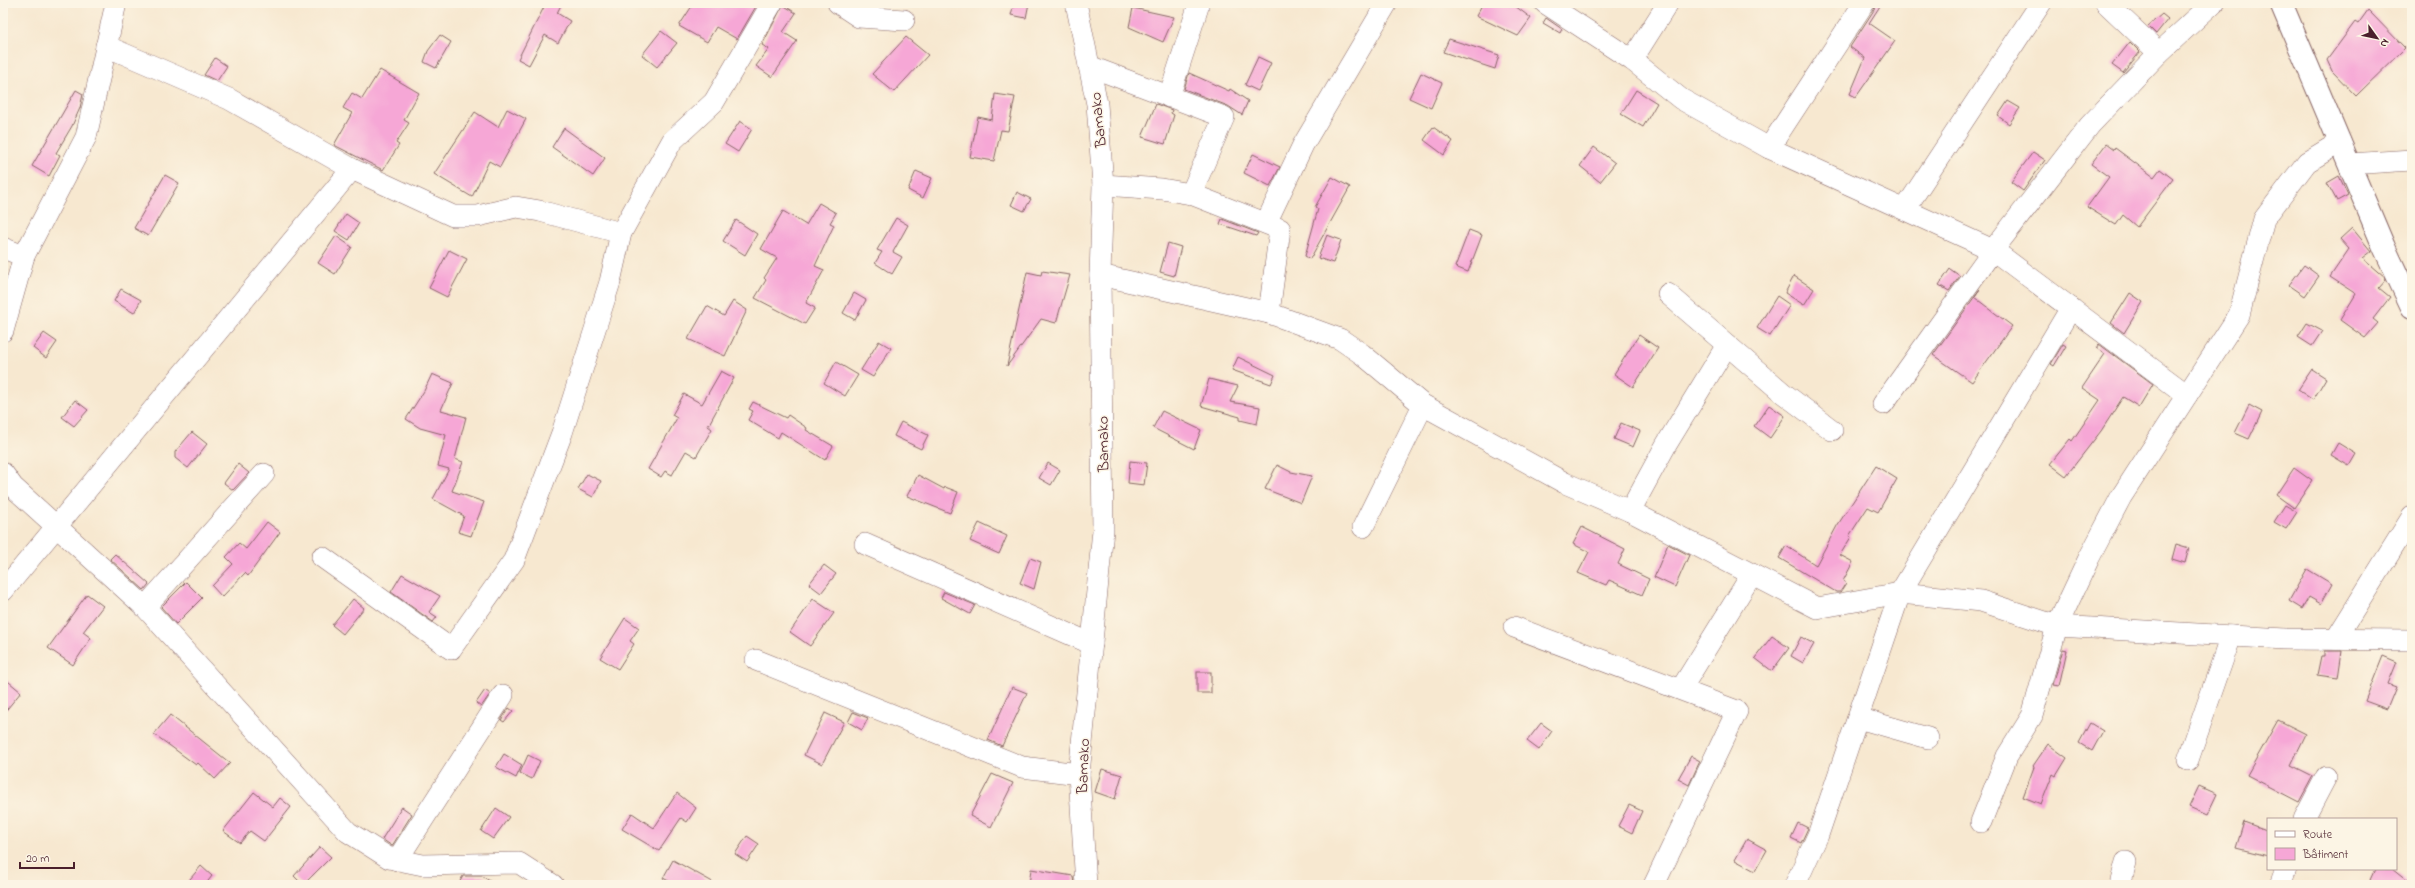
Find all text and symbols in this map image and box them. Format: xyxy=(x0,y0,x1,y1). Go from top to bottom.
north arrow xyxy=(2357,18,2397,58)
text: N xyxy=(2376,35,2393,50)
street label: Bamako xyxy=(1084,91,1114,150)
street label: Bamako xyxy=(1092,416,1117,473)
street label: Bamako xyxy=(1071,738,1097,795)
legend xyxy=(2267,818,2397,870)
text: Route xyxy=(2303,826,2333,844)
scale bar xyxy=(20,844,74,870)
text: Bâtiment xyxy=(2302,846,2348,864)
text: 20 m xyxy=(26,850,49,868)

